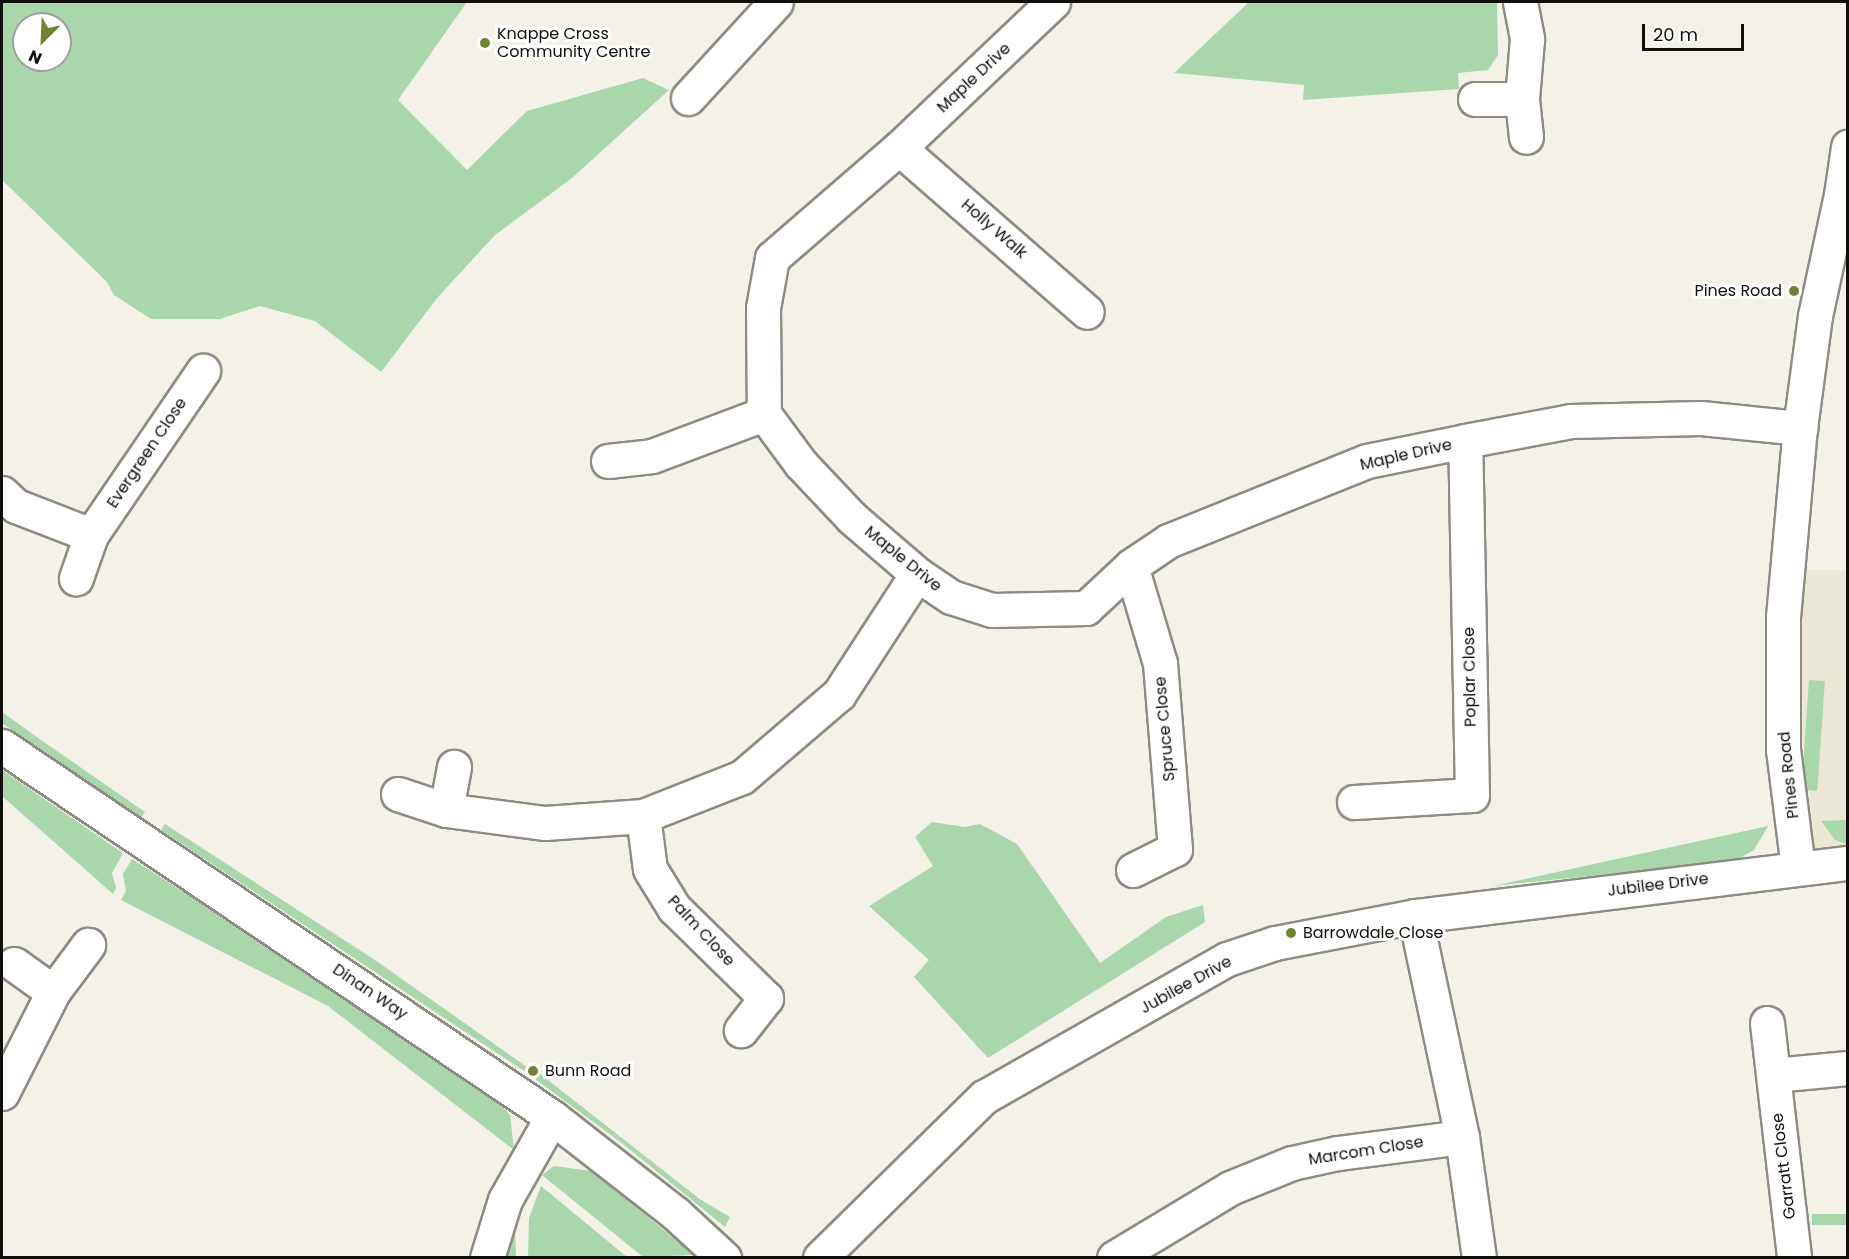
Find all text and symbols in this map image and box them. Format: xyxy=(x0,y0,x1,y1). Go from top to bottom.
north arrow xyxy=(12,12,72,72)
scale bar xyxy=(1645,12,1747,50)
text: 20 m xyxy=(1653,22,1698,47)
place label: Knappe Cross Community Centre xyxy=(497,24,650,62)
marker: Knappe Cross Community Centre xyxy=(478,36,492,50)
street label: Maple Drive xyxy=(933,39,1015,117)
text: N xyxy=(25,44,45,70)
street label: Holly Walk xyxy=(957,195,1031,263)
place label: Pines Road xyxy=(1694,281,1782,301)
marker: Pines Road xyxy=(1787,284,1801,298)
street label: Evergreen Close xyxy=(103,394,191,512)
street label: Maple Drive xyxy=(1358,435,1454,475)
street label: Maple Drive xyxy=(861,522,945,596)
street label: Poplar Close xyxy=(1460,627,1480,727)
street label: Spruce Close xyxy=(1151,676,1179,782)
street label: Pines Road xyxy=(1775,730,1803,820)
street label: Jubilee Drive xyxy=(1606,869,1710,901)
street label: Palm Close xyxy=(663,892,739,970)
place label: Barrowdale Close xyxy=(1303,923,1443,943)
marker: Barrowdale Close xyxy=(1284,926,1298,940)
street label: Jubilee Drive xyxy=(1137,952,1235,1018)
street label: Dinan Way xyxy=(329,960,411,1024)
place label: Bunn Road xyxy=(545,1061,631,1081)
marker: Bunn Road xyxy=(526,1064,540,1078)
street label: Garratt Close xyxy=(1768,1112,1800,1220)
street label: Marcom Close xyxy=(1307,1132,1425,1170)

